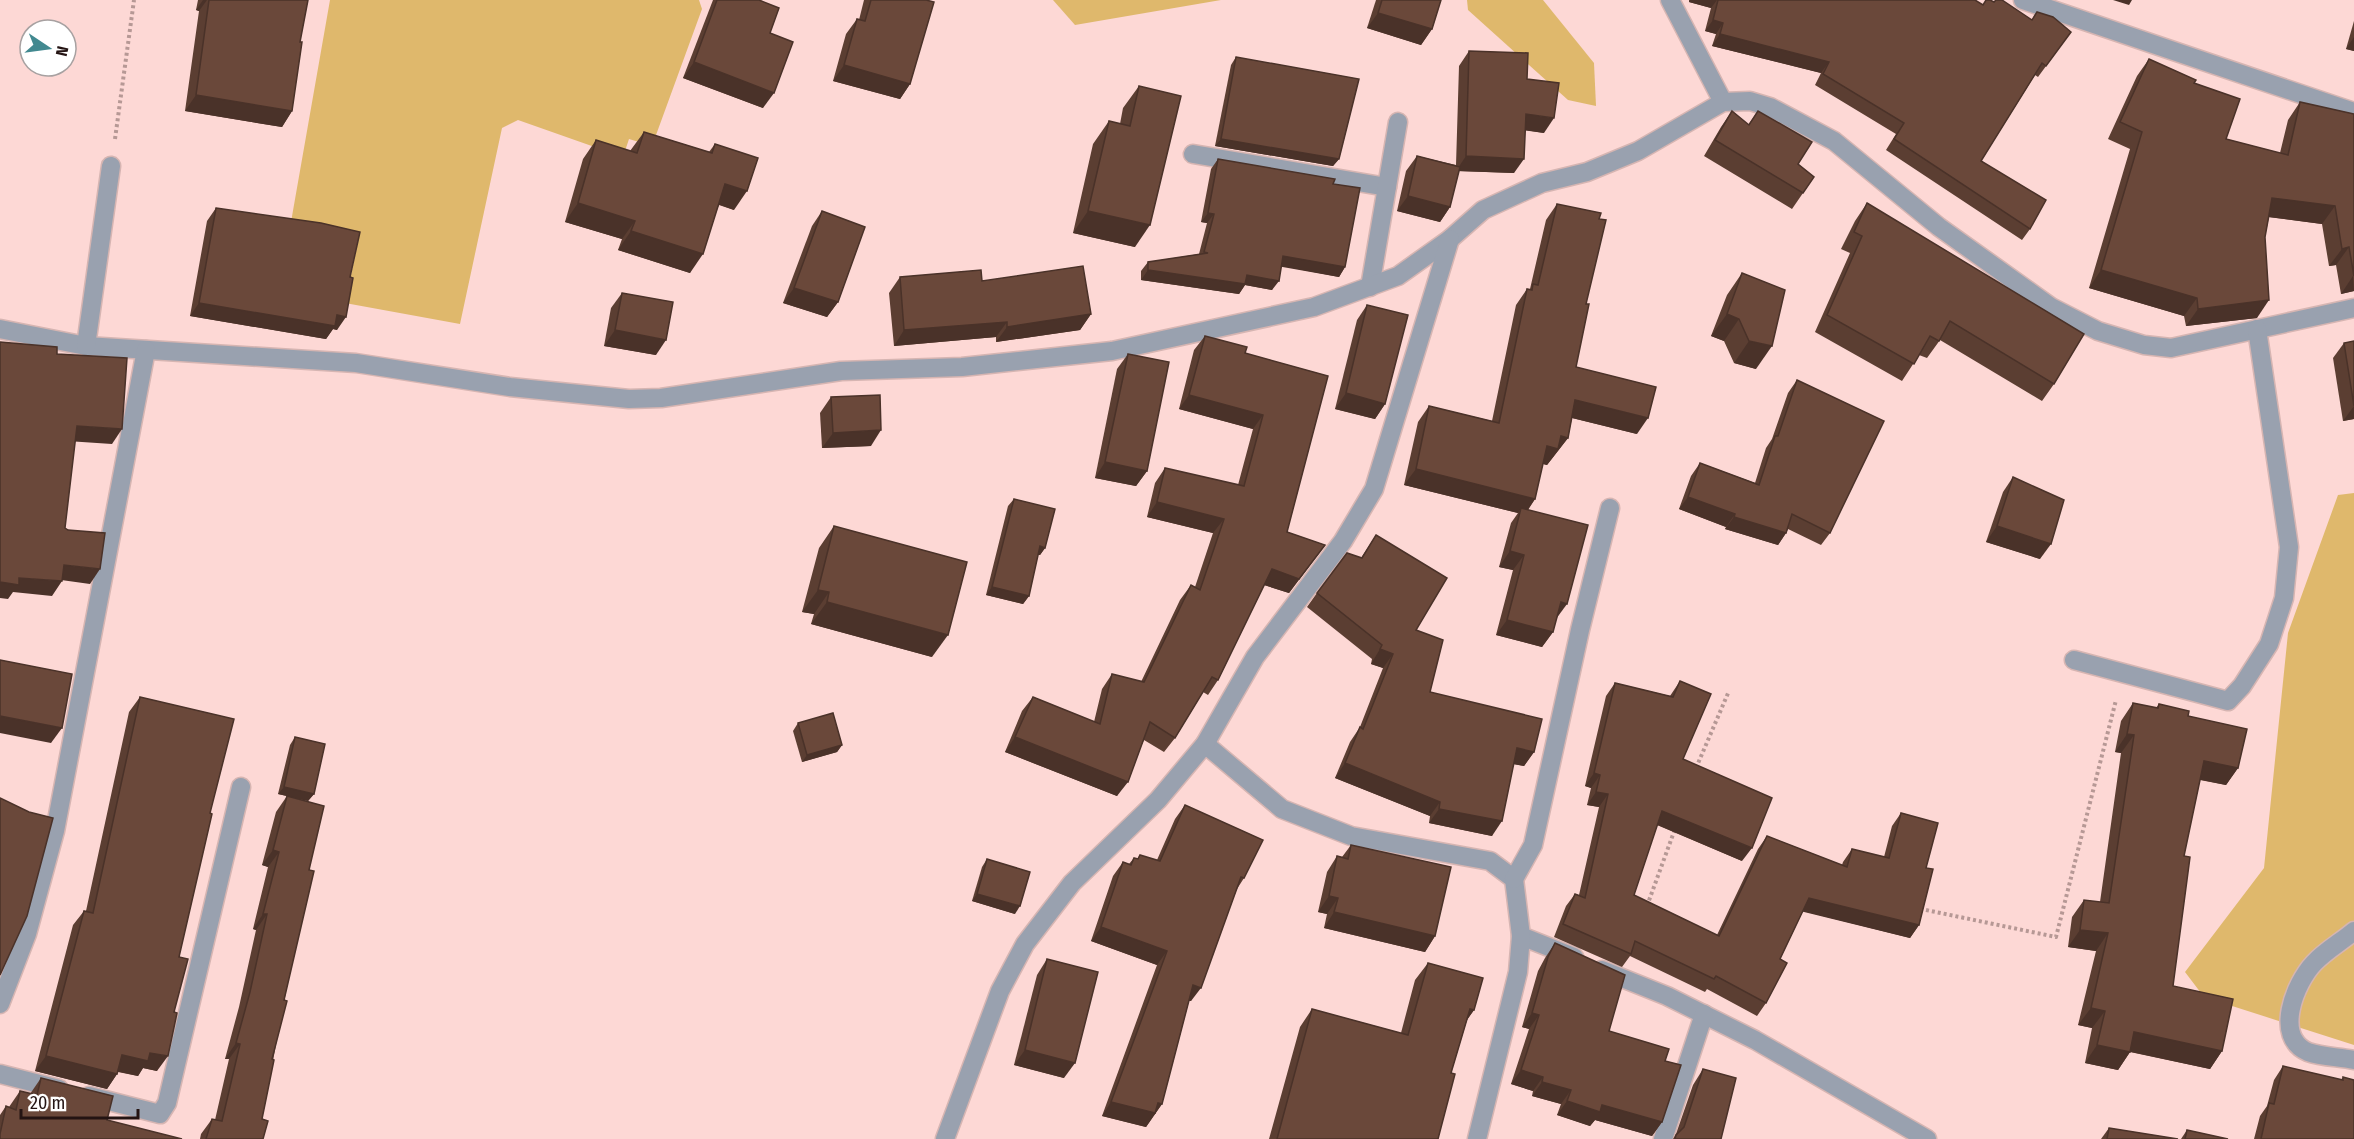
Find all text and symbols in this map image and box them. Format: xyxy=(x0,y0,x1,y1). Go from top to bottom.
north arrow xyxy=(18,18,78,78)
text: N xyxy=(52,44,72,58)
scale bar xyxy=(21,1082,138,1120)
text: 20 m xyxy=(30,1092,65,1114)

